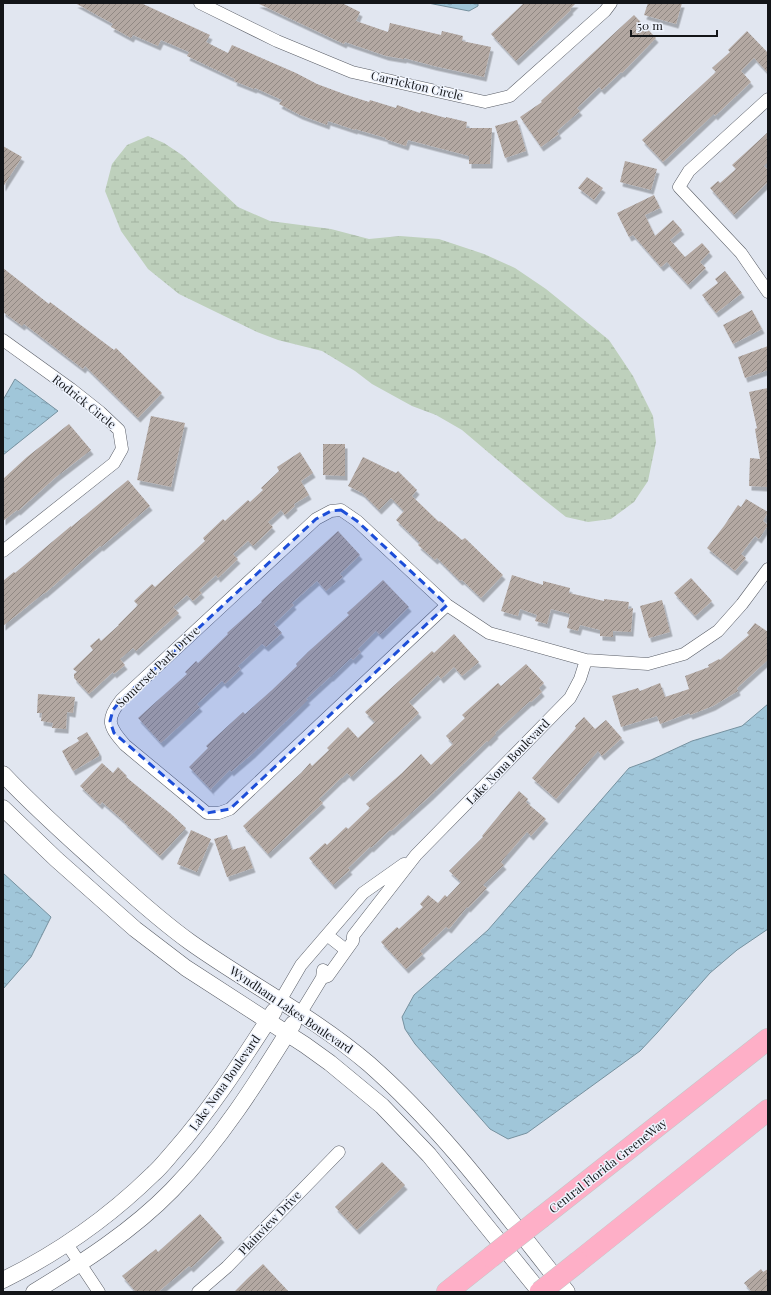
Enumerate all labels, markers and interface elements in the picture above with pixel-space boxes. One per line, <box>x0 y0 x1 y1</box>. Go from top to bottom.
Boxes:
scale bar <box>631 12 717 38</box>
text: 50 m <box>637 17 663 33</box>
street label: Carrickton Circle <box>370 67 465 103</box>
street label: Rodrick Circle <box>49 371 120 432</box>
street label: Somerset Park Drive <box>112 622 203 710</box>
street label: Lake Nona Boulevard <box>462 715 552 808</box>
street label: Wyndham Lakes Boulevard <box>226 961 356 1056</box>
street label: Lake Nona Boulevard <box>185 1031 263 1133</box>
street label: Central Florida GreeneWay <box>545 1114 670 1216</box>
street label: Plainview Drive <box>234 1187 304 1258</box>

